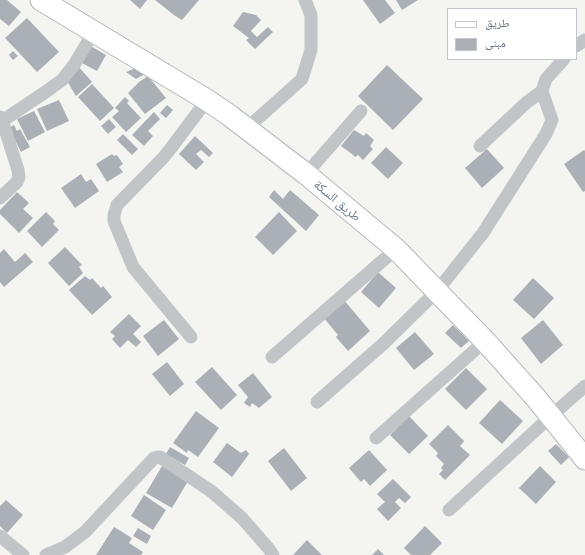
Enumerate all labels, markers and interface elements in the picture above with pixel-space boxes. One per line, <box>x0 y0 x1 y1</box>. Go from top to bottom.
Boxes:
legend <box>447 8 577 60</box>
text: طريق <box>485 15 510 30</box>
text: مبنى <box>485 35 506 50</box>
street label: طريق السكة <box>310 177 364 225</box>

